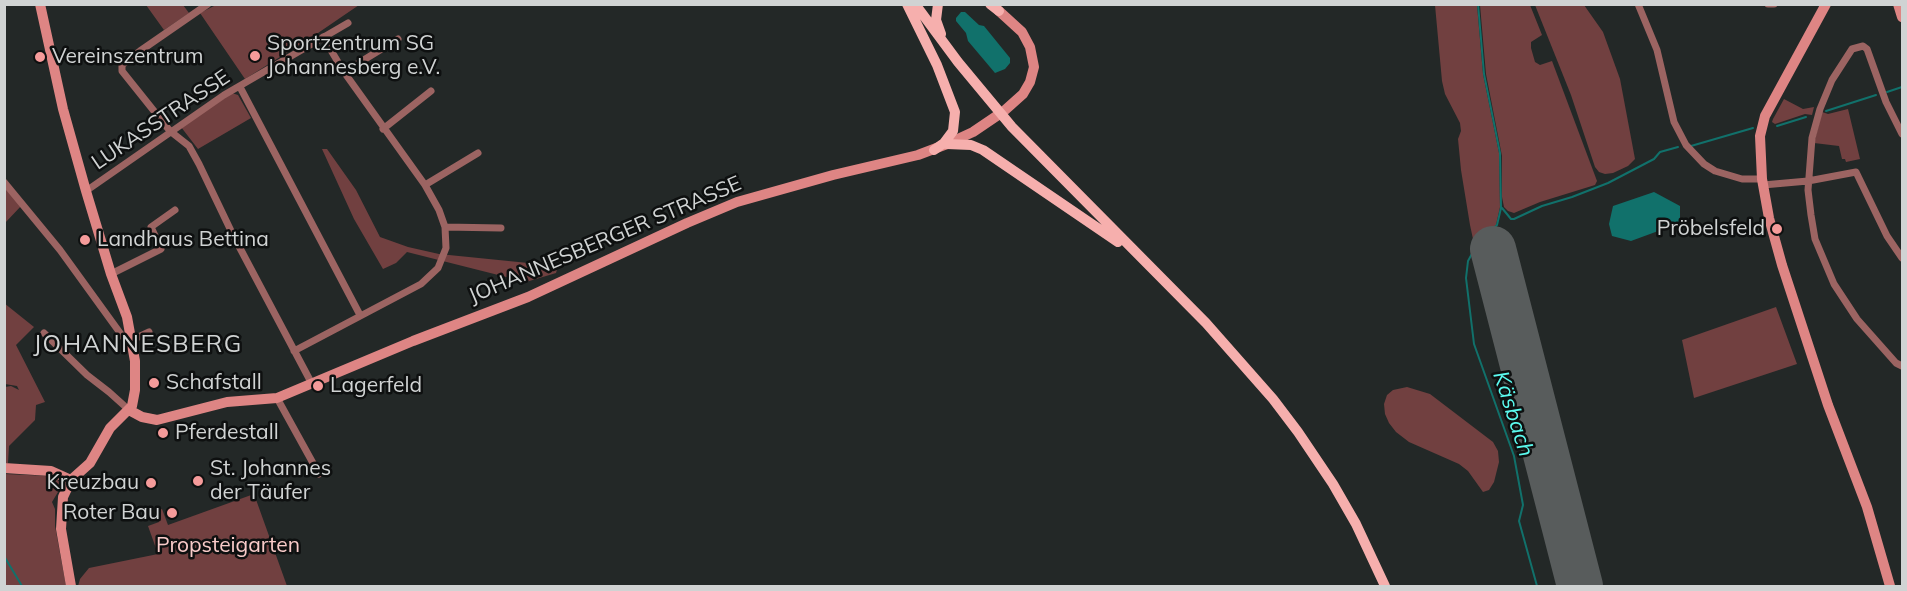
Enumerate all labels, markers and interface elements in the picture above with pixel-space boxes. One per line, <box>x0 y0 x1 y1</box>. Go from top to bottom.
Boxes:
place label: Sportzentrum SG Johannesberg e.V. <box>267 31 440 81</box>
place label: Vereinszentrum <box>52 44 203 70</box>
marker: Sportzentrum SG Johannesberg e.V. <box>248 49 262 63</box>
marker: Vereinszentrum <box>33 50 47 64</box>
street label: LUKASSTRASSE <box>87 65 235 175</box>
street label: JOHANNESBERGER STRASSE <box>465 171 745 309</box>
place label: Pröbelsfeld <box>1657 216 1765 242</box>
marker: Pröbelsfeld <box>1770 222 1784 236</box>
place label: Landhaus Bettina <box>97 227 269 253</box>
marker: Landhaus Bettina <box>78 233 92 247</box>
district label: JOHANNESBERG <box>33 331 243 359</box>
water label: Käsbach <box>1487 368 1539 460</box>
place label: Schafstall <box>166 370 262 396</box>
place label: Lagerfeld <box>330 373 422 399</box>
marker: Schafstall <box>147 376 161 390</box>
marker: Lagerfeld <box>311 379 325 393</box>
place label: Pferdestall <box>175 420 279 446</box>
marker: Pferdestall <box>156 426 170 440</box>
place label: St. Johannes der Täufer <box>210 456 331 506</box>
place label: Kreuzbau <box>46 470 139 496</box>
marker: St. Johannes der Täufer <box>191 474 205 488</box>
marker: Kreuzbau <box>144 476 158 490</box>
place label: Roter Bau <box>63 500 160 526</box>
marker: Roter Bau <box>165 506 179 520</box>
park label: Propsteigarten <box>156 533 300 559</box>

